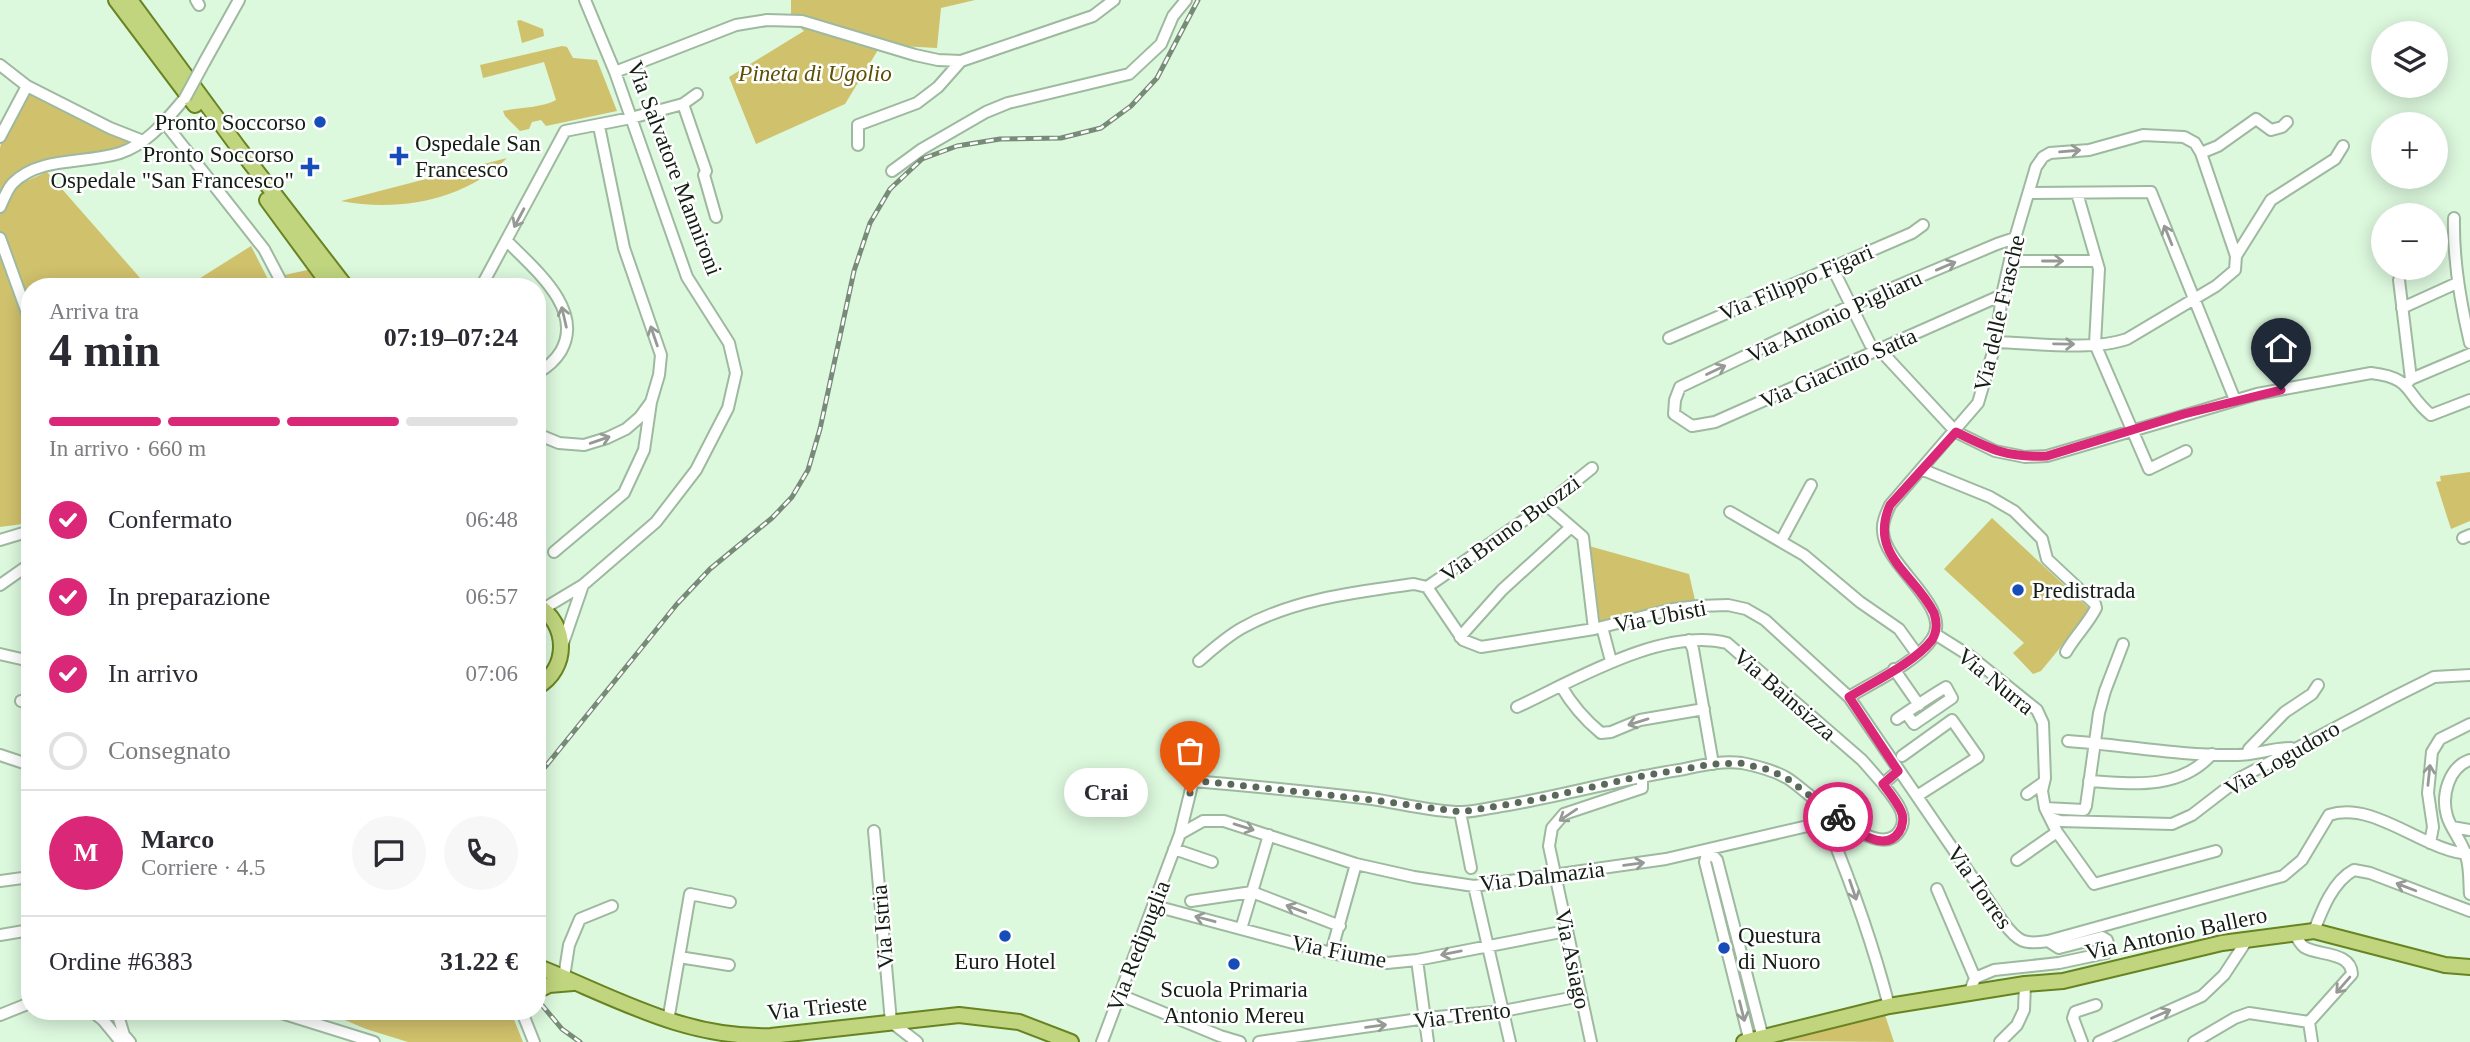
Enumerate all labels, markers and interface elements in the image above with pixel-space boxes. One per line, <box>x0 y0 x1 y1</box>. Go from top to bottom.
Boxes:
map controls <box>2371 21 2448 280</box>
button: layers <box>2371 21 2448 98</box>
street label: Via Salvatore Mannironi <box>622 58 727 279</box>
park label: Pineta di Ugolio <box>737 61 892 86</box>
place label: Pronto Soccorso <box>155 110 306 135</box>
button: + <box>2371 112 2448 189</box>
marker: Pronto Soccorso <box>312 114 328 130</box>
place label: Ospedale San Francesco <box>415 131 541 182</box>
place label: Pronto Soccorso Ospedale "San Francesco" <box>50 142 294 193</box>
one-way arrow <box>2059 144 2081 157</box>
marker: Ospedale San Francesco <box>389 146 409 166</box>
marker: Pronto Soccorso Ospedale "San Francesco" <box>300 157 320 177</box>
button: − <box>2371 203 2448 280</box>
one-way arrow <box>512 207 525 228</box>
one-way arrow <box>2161 224 2174 246</box>
street label: Via delle Frasche <box>1969 233 2030 394</box>
street label: Via Filippo Figari <box>1715 239 1877 326</box>
one-way arrow <box>2041 254 2064 268</box>
one-way arrow <box>1934 258 1956 271</box>
street label: Via Antonio Pigliaru <box>1743 265 1926 368</box>
text: Arriva tra <box>49 299 139 324</box>
one-way arrow <box>557 306 570 329</box>
pin <box>2251 318 2311 390</box>
text: 07:19–07:24 <box>384 323 518 352</box>
street label: Via Giacinto Satta <box>1756 323 1920 414</box>
text: 4 min <box>49 325 160 376</box>
one-way arrow <box>647 326 659 348</box>
icon: home <box>2262 329 2300 367</box>
one-way arrow <box>2052 337 2075 350</box>
one-way arrow <box>1705 363 1726 376</box>
one-way arrow <box>588 432 610 445</box>
text: In arrivo · 660 m <box>49 436 206 461</box>
street label: Via Bruno Buozzi <box>1436 470 1585 587</box>
icon: check <box>49 501 87 539</box>
text: Confermato <box>108 505 232 534</box>
text: 06:48 <box>466 507 518 532</box>
icon: check <box>49 578 87 616</box>
place label: Predistrada <box>2032 578 2135 603</box>
text: In preparazione <box>108 582 270 611</box>
marker: Predistrada <box>2010 582 2026 598</box>
text: 06:57 <box>466 584 518 609</box>
street label: Via Ubisti <box>1612 595 1709 638</box>
street label: Via Bainsizza <box>1729 643 1841 745</box>
street label: Via Nurra <box>1952 643 2039 720</box>
icon: check <box>49 655 87 693</box>
text: In arrivo <box>108 659 198 688</box>
text: 07:06 <box>466 661 518 686</box>
street label: Via Logudoro <box>2220 716 2344 801</box>
one-way arrow <box>1627 717 1649 730</box>
pin <box>1160 721 1220 793</box>
icon: bag <box>1171 732 1209 770</box>
text: Consegnato <box>108 736 231 765</box>
one-way arrow <box>2423 765 2436 787</box>
callout: Crai <box>1064 768 1148 818</box>
text: Crai <box>1084 780 1128 805</box>
courier <box>1803 782 1873 852</box>
icon: bike <box>1819 798 1857 836</box>
one-way arrow <box>1559 807 1578 822</box>
button: chat <box>352 816 426 890</box>
button: phone <box>444 816 518 890</box>
one-way arrow <box>1233 822 1255 835</box>
text: Marco <box>141 825 214 854</box>
text: M <box>74 838 98 867</box>
street label: Via Torres <box>1942 841 2017 934</box>
text: Corriere · 4.5 <box>141 855 266 880</box>
street label: Via Dalmazia <box>1478 856 1606 897</box>
one-way arrow <box>1622 857 1645 870</box>
street label: Via Redipuglia <box>1102 877 1175 1015</box>
one-way arrow <box>1848 879 1860 901</box>
one-way arrow <box>2396 879 2418 892</box>
street label: Via Istria <box>866 884 899 970</box>
one-way arrow <box>1285 901 1307 914</box>
street label: Via Antonio Ballero <box>2083 902 2269 965</box>
street label: Via Asiago <box>1550 907 1595 1011</box>
one-way arrow <box>1194 912 1216 925</box>
place label: Questura di Nuoro <box>1738 923 1821 974</box>
marker: Euro Hotel <box>997 928 1013 944</box>
street label: Via Fiume <box>1289 930 1389 973</box>
marker: Questura di Nuoro <box>1716 940 1732 956</box>
text: Ordine #6383 <box>49 947 193 976</box>
text: 31.22 € <box>440 947 518 976</box>
one-way arrow <box>1440 947 1463 961</box>
place label: Euro Hotel <box>954 949 1056 974</box>
marker: Scuola Primaria Antonio Mereu <box>1226 956 1242 972</box>
one-way arrow <box>2335 976 2351 994</box>
place label: Scuola Primaria Antonio Mereu <box>1160 977 1308 1028</box>
street label: Via Trieste <box>766 990 868 1025</box>
street label: Via Trento <box>1412 997 1512 1034</box>
one-way arrow <box>1736 999 1749 1022</box>
one-way arrow <box>2150 1006 2172 1019</box>
one-way arrow <box>1364 1019 1386 1032</box>

